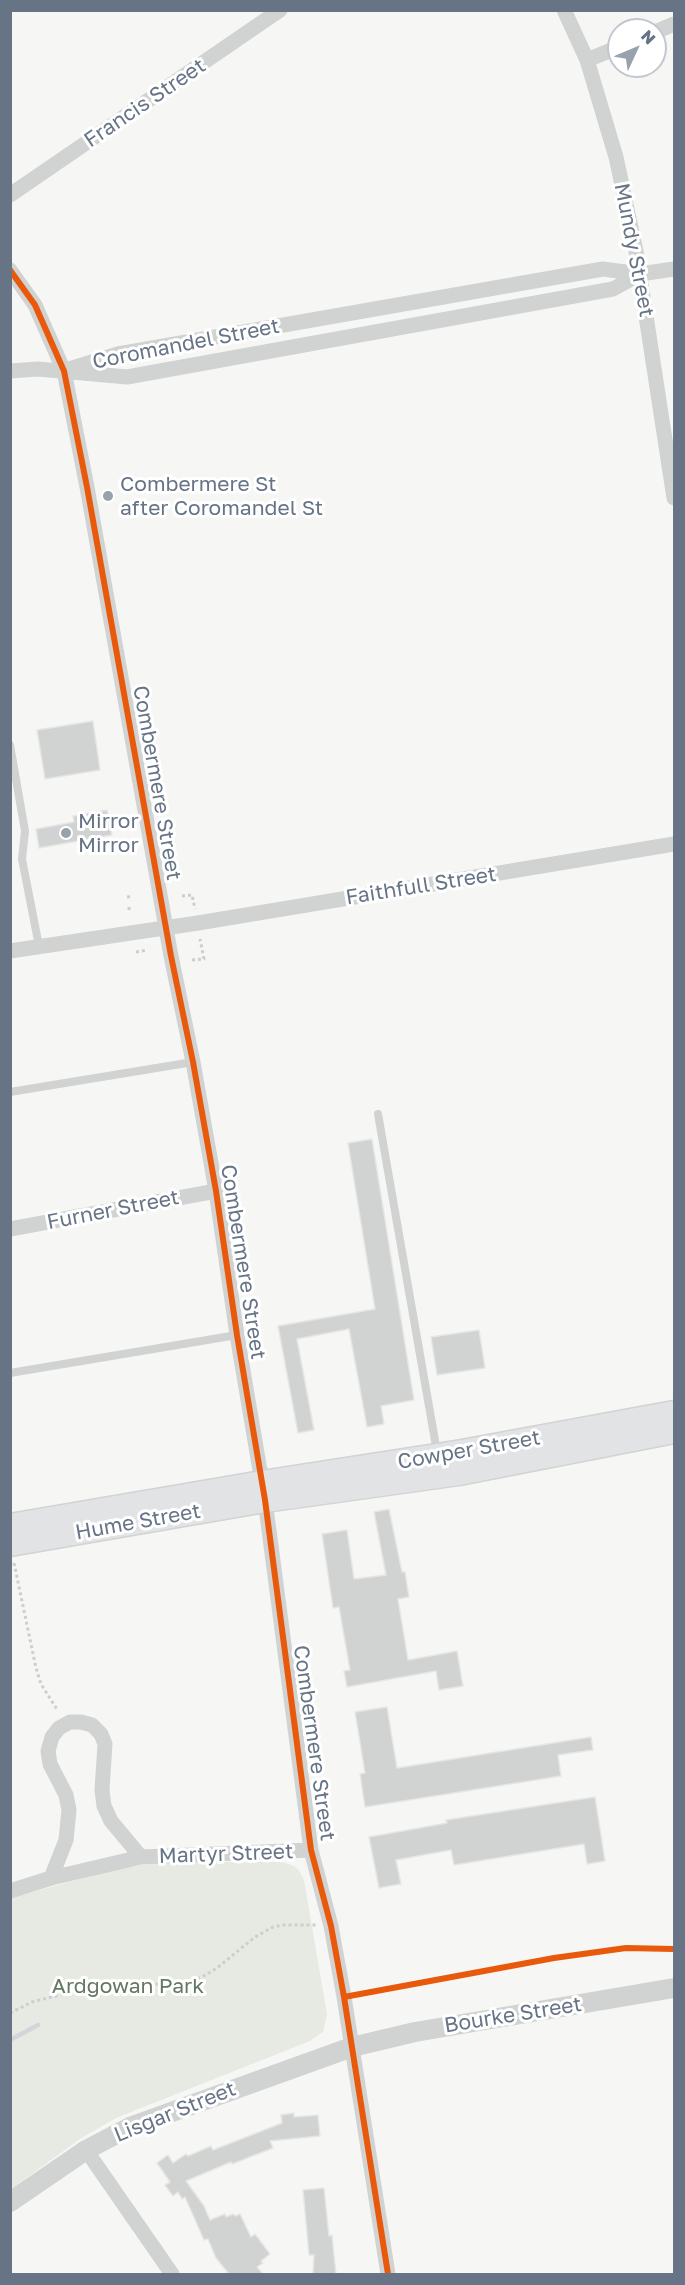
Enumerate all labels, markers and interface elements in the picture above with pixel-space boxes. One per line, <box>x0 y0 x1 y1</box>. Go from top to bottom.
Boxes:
north arrow <box>607 18 667 78</box>
text: N <box>637 26 660 48</box>
street label: Francis Street <box>80 53 210 153</box>
street label: Mundy Street <box>609 181 659 319</box>
street label: Coromandel Street <box>90 313 282 375</box>
place label: Combermere St after Coromandel St <box>120 471 323 521</box>
marker: Combermere St after Coromandel St <box>101 489 115 503</box>
street label: Combermere Street <box>127 684 187 882</box>
place label: Mirror Mirror <box>78 808 139 858</box>
marker: Mirror Mirror <box>59 826 73 840</box>
street label: Faithfull Street <box>344 862 498 910</box>
street label: Combermere Street <box>215 1163 271 1361</box>
street label: Furner Street <box>45 1185 181 1235</box>
street label: Cowper Street <box>396 1425 542 1475</box>
street label: Hume Street <box>73 1499 203 1545</box>
street label: Combermere Street <box>288 1644 340 1842</box>
street label: Martyr Street <box>158 1839 294 1869</box>
park label: Ardgowan Park <box>52 1973 204 1999</box>
street label: Bourke Street <box>443 1992 583 2038</box>
street label: Lisgar Street <box>110 2076 240 2148</box>

